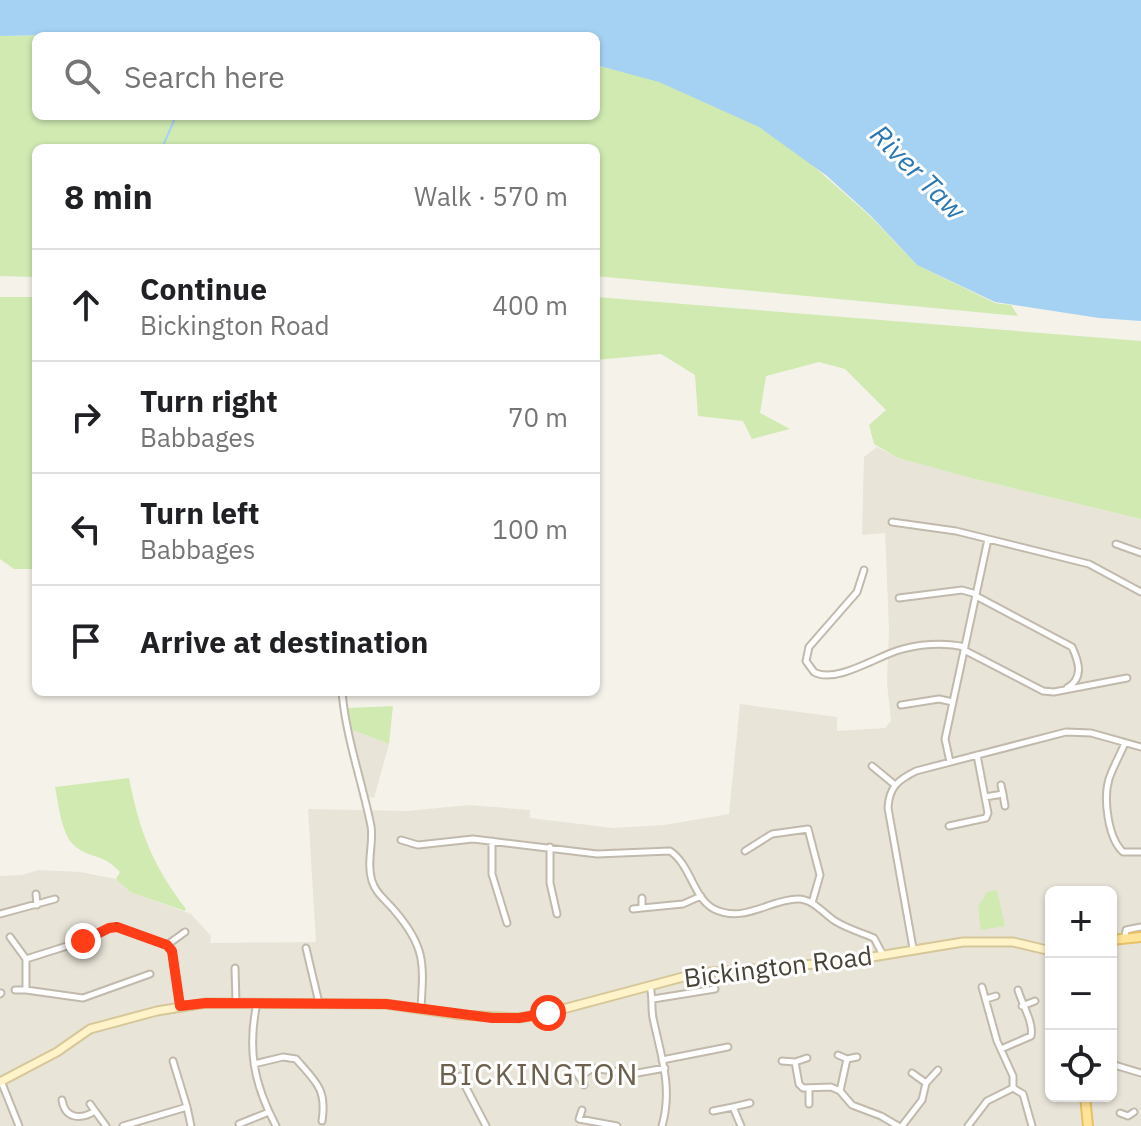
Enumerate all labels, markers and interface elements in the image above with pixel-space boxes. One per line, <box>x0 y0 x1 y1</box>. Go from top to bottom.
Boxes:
search box <box>32 32 600 120</box>
icon: search <box>60 54 104 98</box>
text: Search here <box>124 57 285 96</box>
water label: River Taw <box>863 116 975 228</box>
text: 8 min <box>64 174 153 218</box>
text: Walk · 570 m <box>414 179 568 213</box>
text: Continue <box>140 269 267 308</box>
icon: ahead <box>64 283 108 327</box>
text: 400 m <box>492 288 568 322</box>
text: Bickington Road <box>140 308 330 342</box>
text: Turn right <box>140 381 278 420</box>
icon: right <box>64 395 108 439</box>
text: 70 m <box>508 400 568 434</box>
text: Babbages <box>140 420 255 454</box>
text: Turn left <box>140 493 259 532</box>
icon: left <box>64 507 108 551</box>
text: 100 m <box>492 512 568 546</box>
text: Babbages <box>140 532 255 566</box>
icon: arrive <box>64 619 108 663</box>
text: Arrive at destination <box>140 622 428 661</box>
map controls <box>1045 886 1117 1102</box>
button: + <box>1045 886 1117 958</box>
route end <box>65 923 101 959</box>
street label: Bickington Road <box>682 938 874 994</box>
button: − <box>1045 958 1117 1030</box>
route start <box>530 995 566 1031</box>
button: locate <box>1045 1030 1117 1102</box>
district label: BICKINGTON <box>438 1054 640 1093</box>

